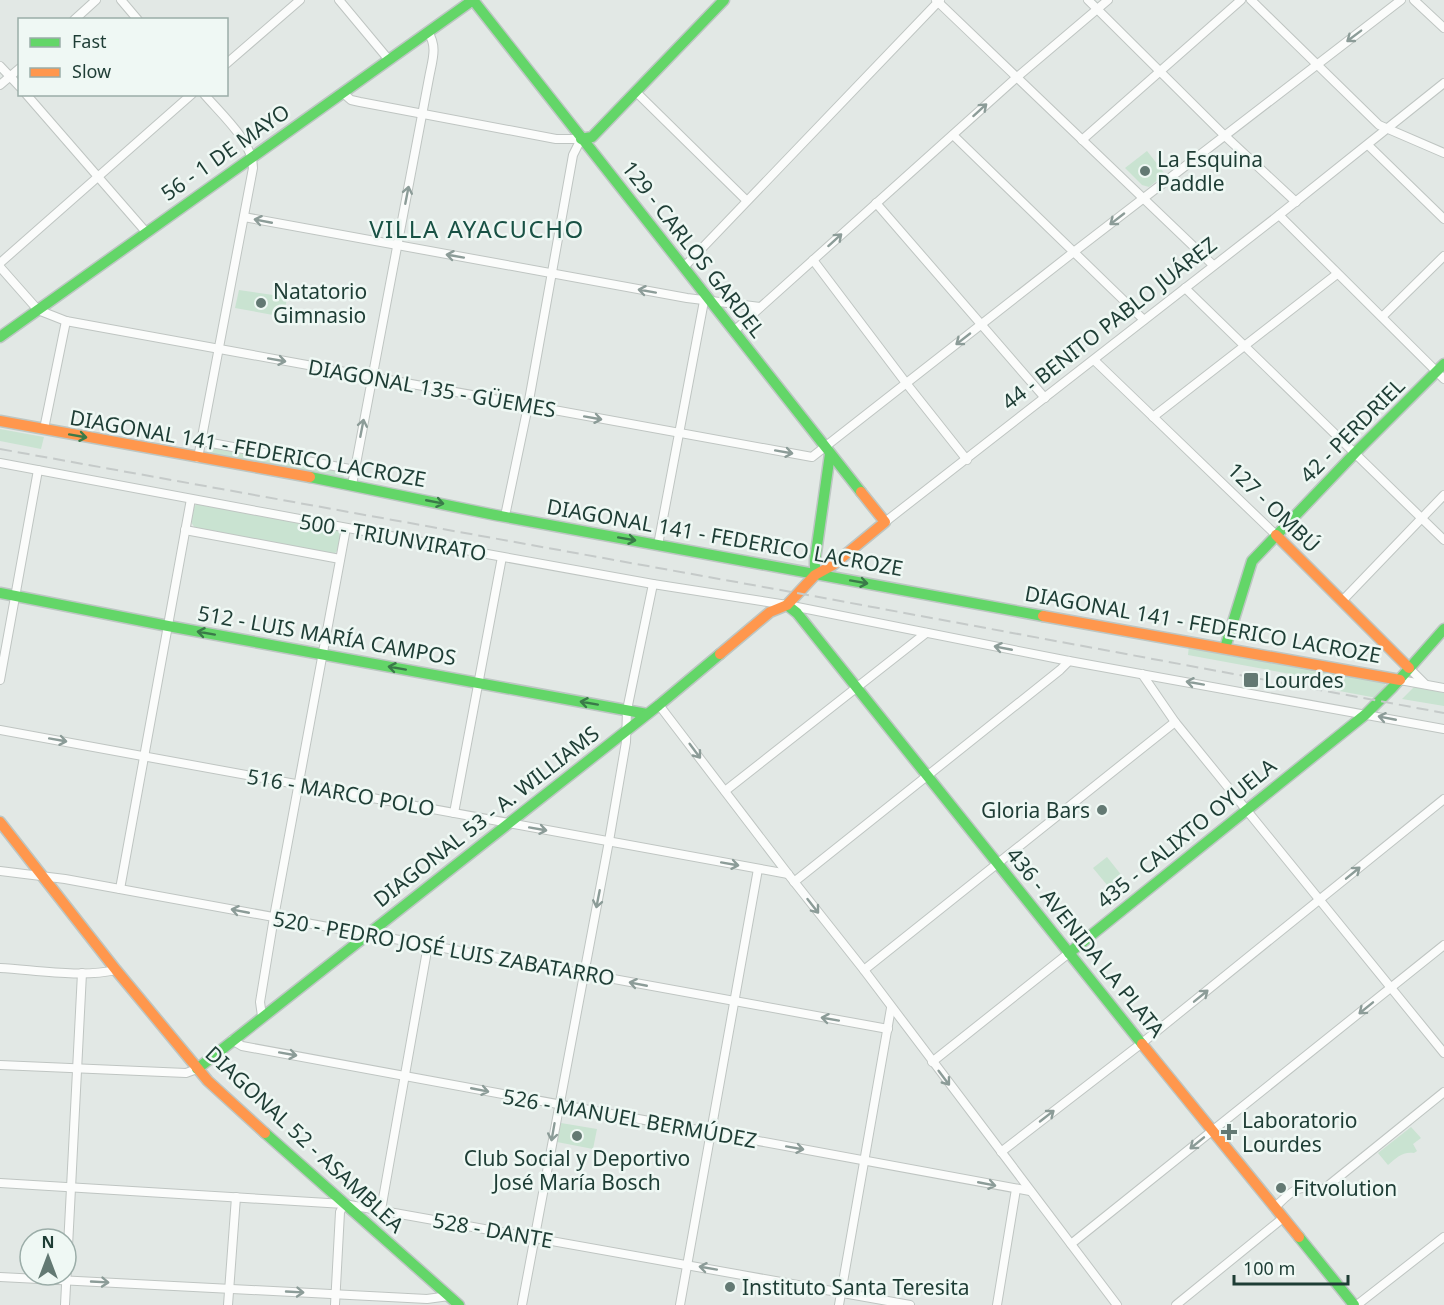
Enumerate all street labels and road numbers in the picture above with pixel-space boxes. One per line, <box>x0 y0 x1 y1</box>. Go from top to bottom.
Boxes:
street label: 56 - 1 DE MAYO <box>155 97 295 207</box>
street label: 129 - CARLOS GARDEL <box>616 155 772 343</box>
street label: 44 - BENITO PABLO JUÁREZ <box>996 230 1222 416</box>
street label: DIAGONAL 135 - GÜEMES <box>306 352 558 424</box>
street label: 42 - PERDRIEL <box>1294 372 1410 488</box>
street label: DIAGONAL 141 - FEDERICO LACROZE <box>68 403 428 493</box>
street label: 127 - OMBÚ <box>1222 456 1326 558</box>
street label: DIAGONAL 141 - FEDERICO LACROZE <box>545 492 905 582</box>
street label: 500 - TRIUNVIRATO <box>297 507 489 567</box>
street label: DIAGONAL 141 - FEDERICO LACROZE <box>1023 579 1383 669</box>
street label: 512 - LUIS MARÍA CAMPOS <box>196 598 458 672</box>
street label: DIAGONAL 53 - A. WILLIAMS <box>367 719 605 913</box>
street label: 435 - CALIXTO OYUELA <box>1090 751 1282 914</box>
street label: 516 - MARCO POLO <box>245 762 437 822</box>
street label: 436 - AVENIDA LA PLATA <box>1001 841 1172 1043</box>
street label: 520 - PEDRO JOSÉ LUIS ZABATARRO <box>271 904 617 992</box>
street label: DIAGONAL 52 - ASAMBLEA <box>200 1039 411 1239</box>
street label: 526 - MANUEL BERMÚDEZ <box>501 1082 759 1154</box>
street label: 528 - DANTE <box>431 1206 555 1254</box>

